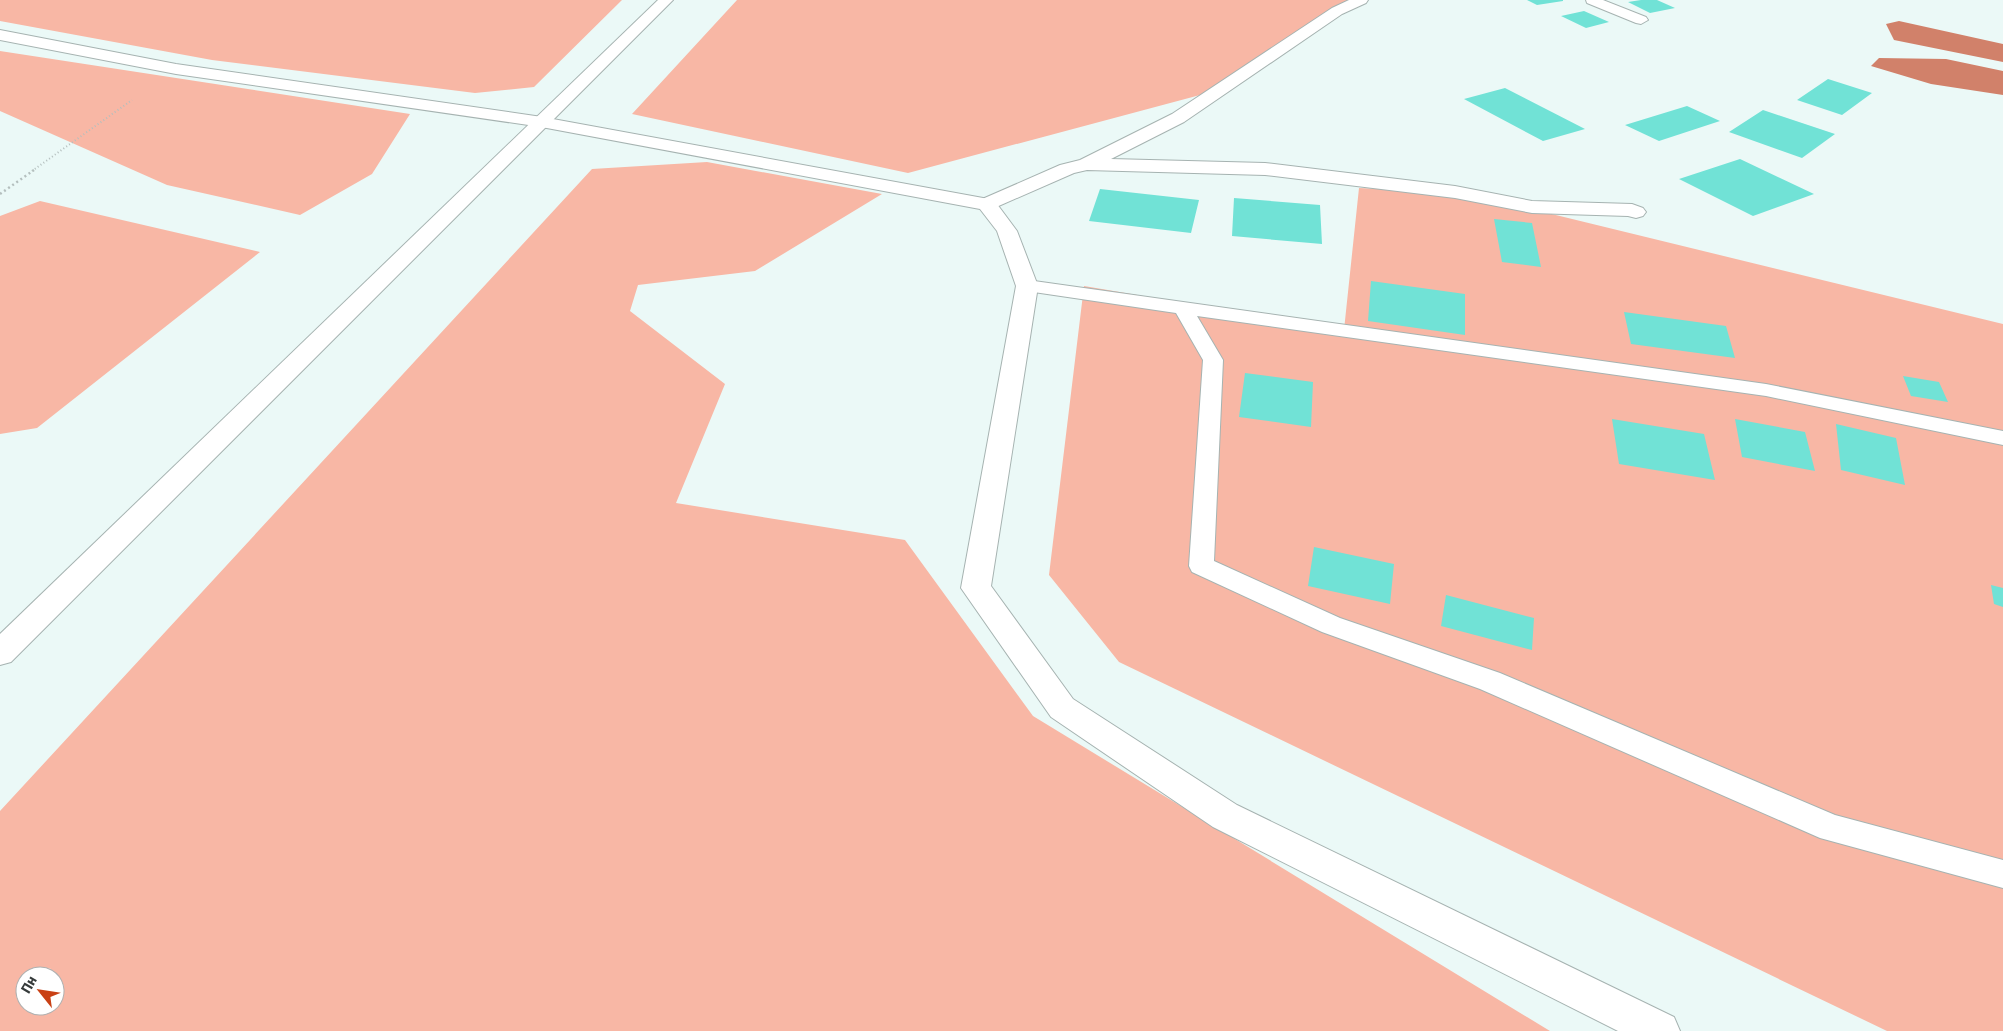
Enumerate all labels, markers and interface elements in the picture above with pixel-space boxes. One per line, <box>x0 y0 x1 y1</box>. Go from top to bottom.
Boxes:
north arrow <box>15 966 65 1016</box>
text: Пн <box>17 973 41 997</box>

